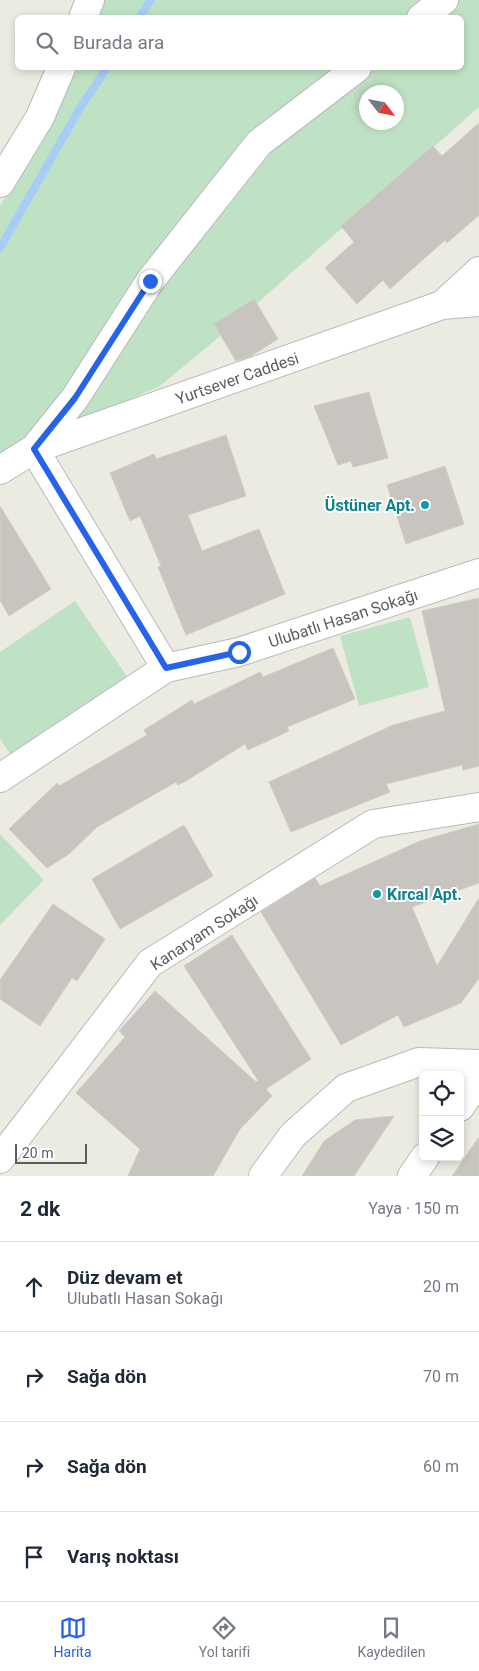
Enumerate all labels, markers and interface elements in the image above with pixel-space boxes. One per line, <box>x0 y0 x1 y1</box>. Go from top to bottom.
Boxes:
search box <box>15 15 464 70</box>
icon: search <box>33 29 61 57</box>
text: Burada ara <box>73 31 164 54</box>
north arrow <box>359 85 404 130</box>
route end <box>139 270 162 293</box>
street label: Yurtsever Caddesi <box>173 348 301 408</box>
place label: Üstüner Apt. <box>325 496 415 515</box>
marker: Üstüner Apt. <box>419 499 431 511</box>
street label: Ulubatlı Hasan Sokağı <box>266 585 420 652</box>
route start <box>228 641 251 664</box>
place label: Kırcal Apt. <box>387 885 462 904</box>
marker: Kırcal Apt. <box>371 888 383 900</box>
street label: Kanaryam Sokağı <box>147 891 262 974</box>
map controls <box>419 1071 464 1161</box>
button: locate <box>419 1071 464 1116</box>
button: layers <box>419 1116 464 1161</box>
scale bar <box>15 1141 88 1164</box>
text: 20 m <box>22 1145 54 1161</box>
text: 2 dk <box>20 1197 60 1221</box>
text: Yaya · 150 m <box>368 1199 459 1218</box>
text: Düz devam et <box>67 1266 183 1289</box>
icon: ahead <box>20 1273 48 1301</box>
text: 20 m <box>423 1277 459 1296</box>
text: Ulubatlı Hasan Sokağı <box>67 1289 223 1308</box>
icon: right <box>20 1363 48 1391</box>
text: Sağa dön <box>67 1365 147 1388</box>
text: 70 m <box>423 1367 459 1386</box>
icon: right <box>20 1453 48 1481</box>
text: Sağa dön <box>67 1455 147 1478</box>
text: 60 m <box>423 1457 459 1476</box>
icon: arrive <box>20 1543 48 1571</box>
text: Varış noktası <box>67 1545 179 1568</box>
tab: Harita <box>54 1614 92 1660</box>
tab: Yol tarifi <box>199 1614 250 1660</box>
tab: Kaydedilen <box>357 1614 425 1660</box>

